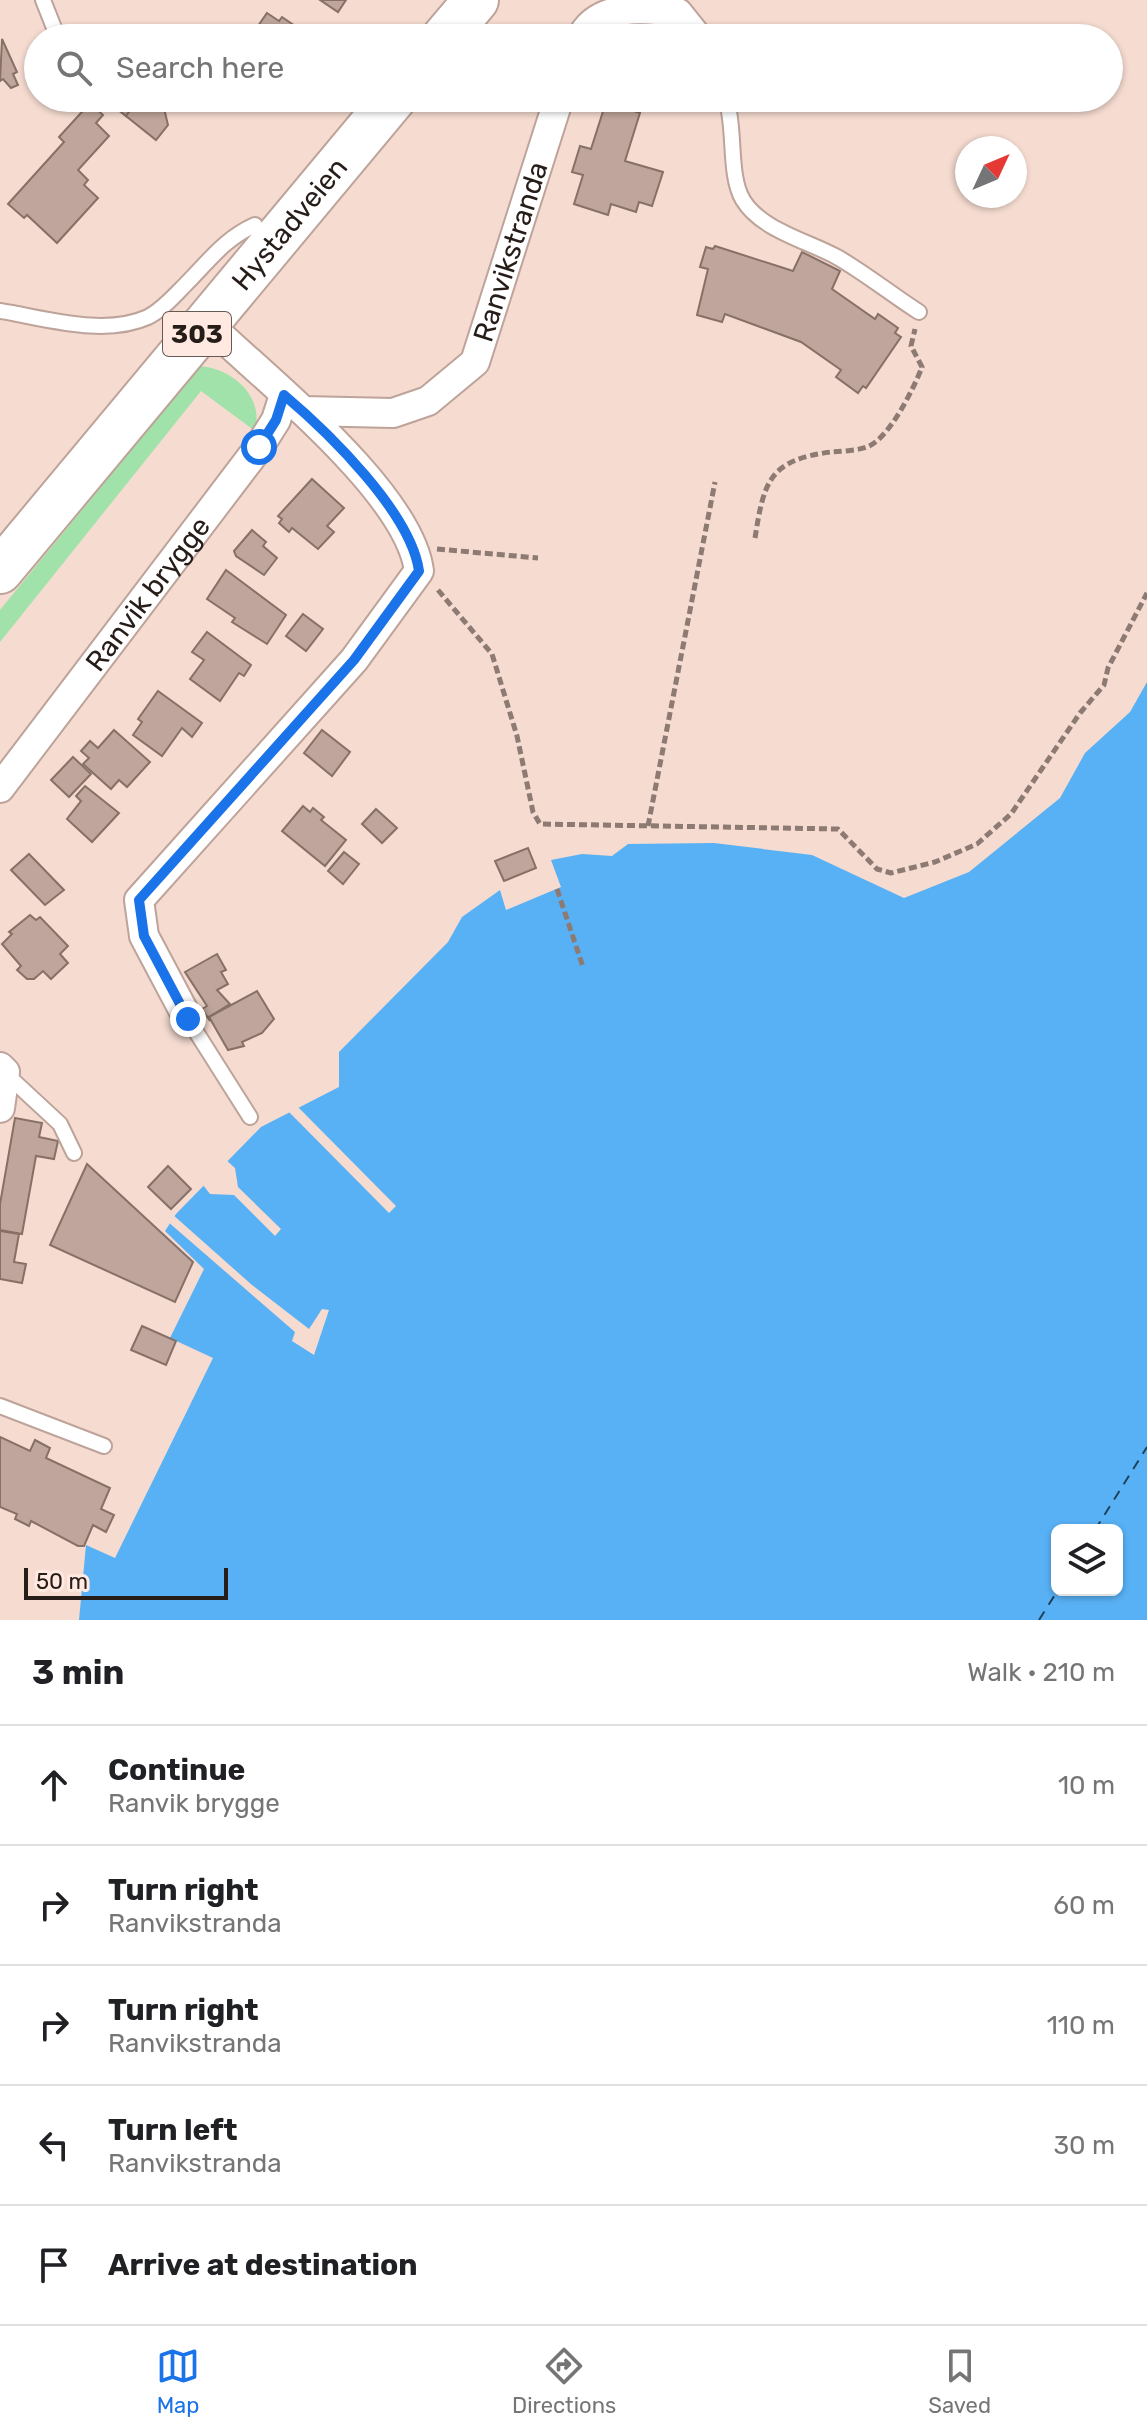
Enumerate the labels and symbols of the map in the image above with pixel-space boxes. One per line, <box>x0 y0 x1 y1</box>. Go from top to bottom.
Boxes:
north arrow <box>955 136 1027 208</box>
street label: Hystadveien <box>225 151 354 297</box>
street label: Ranvikstranda <box>467 158 555 346</box>
road number: 303 <box>163 312 231 356</box>
route start <box>241 429 277 465</box>
street label: Ranvik brygge <box>79 510 217 678</box>
route end <box>170 1001 206 1037</box>
scale bar <box>24 1564 228 1600</box>

